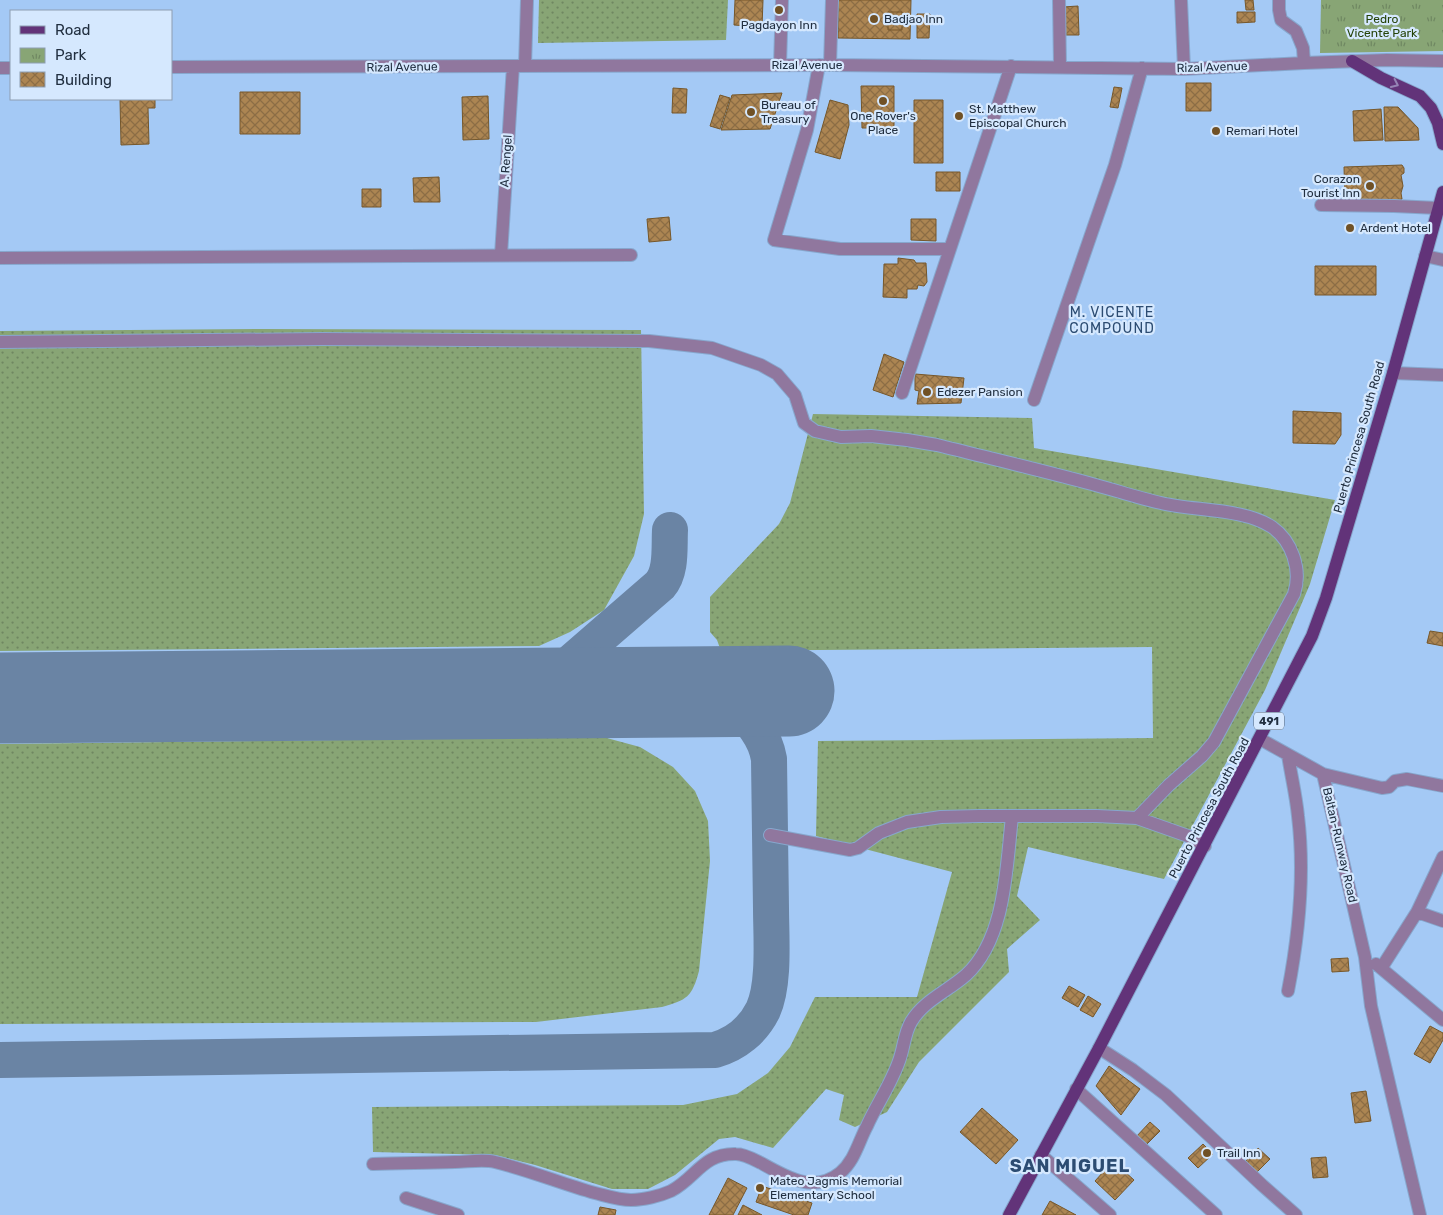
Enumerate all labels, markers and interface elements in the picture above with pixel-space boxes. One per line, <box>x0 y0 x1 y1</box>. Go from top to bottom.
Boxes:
marker: Pagdayon Inn <box>773 4 785 16</box>
legend <box>10 10 172 100</box>
place label: Badjao Inn <box>884 12 943 26</box>
park label: Pedro Vicente Park <box>1347 12 1418 40</box>
marker: Badjao Inn <box>868 13 880 25</box>
place label: Pagdayon Inn <box>741 18 817 32</box>
text: Road <box>55 21 91 39</box>
text: Park <box>55 46 86 64</box>
street label: Rizal Avenue <box>771 58 843 72</box>
street label: Rizal Avenue <box>366 59 438 75</box>
street label: Rizal Avenue <box>1176 59 1248 75</box>
text: Building <box>55 71 112 89</box>
one-way arrow <box>1389 78 1398 88</box>
marker: One Rover's Place <box>877 95 889 107</box>
place label: Bureau of Treasury <box>761 98 816 126</box>
place label: St. Matthew Episcopal Church <box>969 102 1067 130</box>
marker: Bureau of Treasury <box>745 106 757 118</box>
place label: One Rover's Place <box>850 109 916 137</box>
marker: St. Matthew Episcopal Church <box>953 110 965 122</box>
place label: Remari Hotel <box>1226 124 1298 138</box>
marker: Remari Hotel <box>1210 125 1222 137</box>
street label: A. Rengel <box>497 134 515 188</box>
place label: Corazon Tourist Inn <box>1301 172 1360 200</box>
marker: Corazon Tourist Inn <box>1364 180 1376 192</box>
place label: Ardent Hotel <box>1360 221 1431 235</box>
marker: Ardent Hotel <box>1344 222 1356 234</box>
district label: M. VICENTE COMPOUND <box>1069 304 1155 337</box>
street label: Puerto Princesa South Road <box>1331 360 1387 514</box>
place label: Edezer Pansion <box>937 385 1023 399</box>
marker: Edezer Pansion <box>921 386 933 398</box>
road number: 491 <box>1254 712 1284 729</box>
street label: Puerto Princesa South Road <box>1166 735 1252 881</box>
street label: Baltan-Runway Road <box>1320 786 1360 904</box>
place label: Trail Inn <box>1217 1146 1261 1160</box>
marker: Trail Inn <box>1201 1147 1213 1159</box>
district label: SAN MIGUEL <box>1010 1155 1130 1177</box>
place label: Mateo Jagmis Memorial Elementary School <box>770 1174 902 1202</box>
marker: Mateo Jagmis Memorial Elementary School <box>754 1182 766 1194</box>

